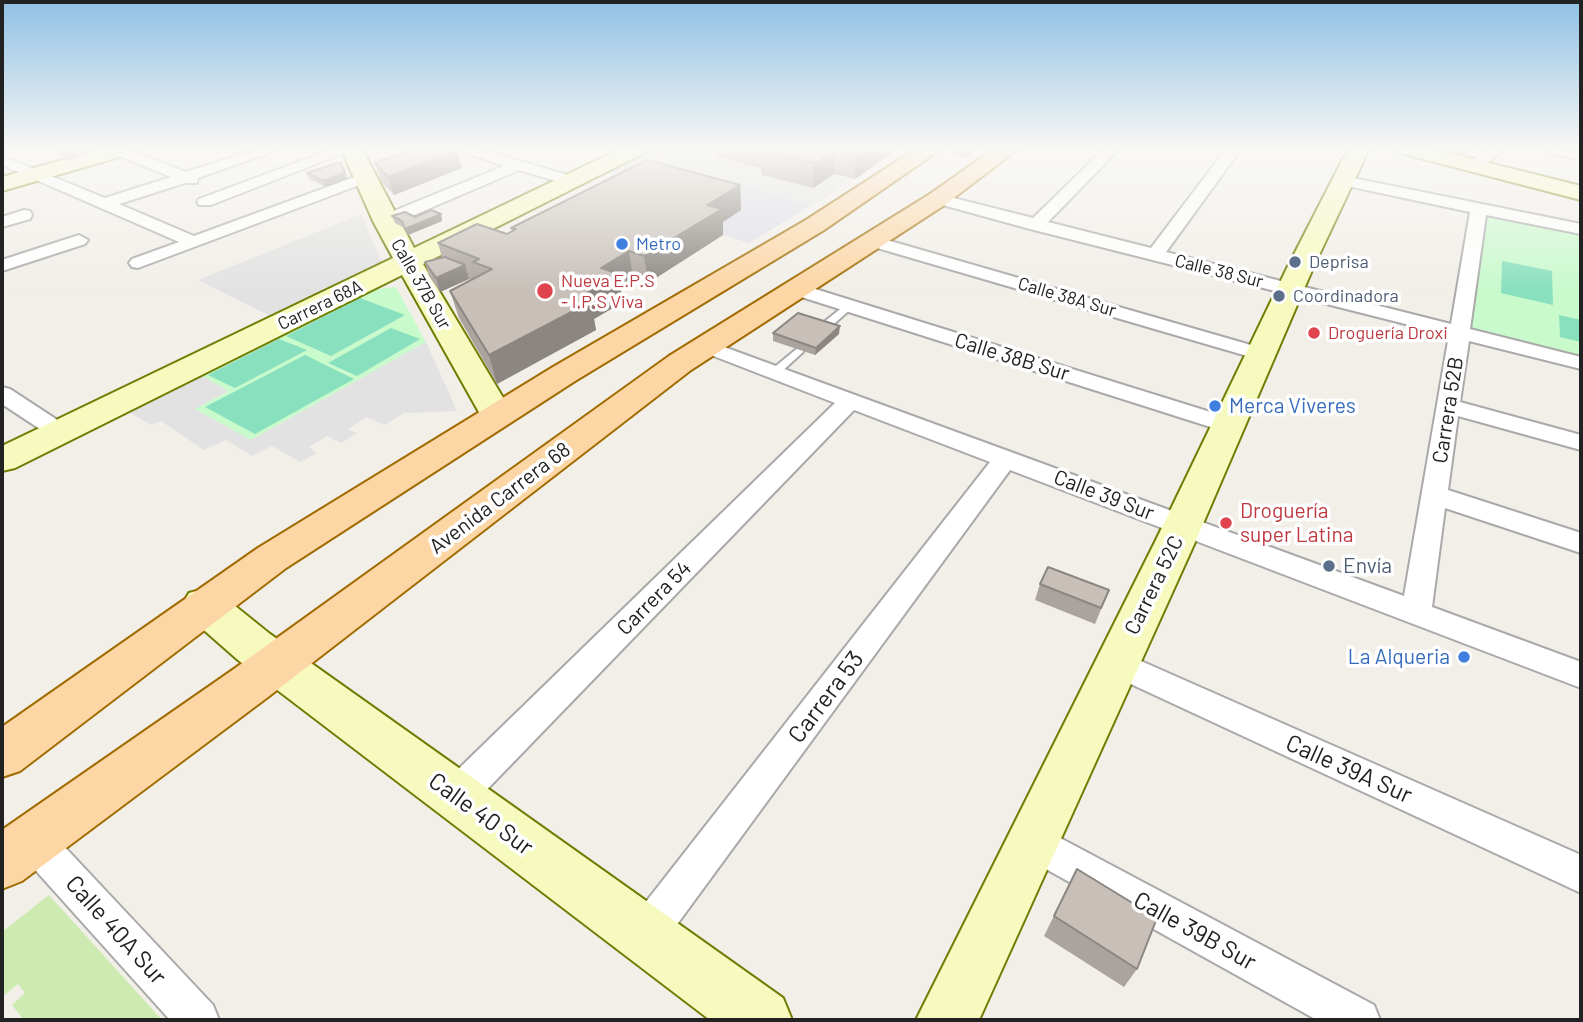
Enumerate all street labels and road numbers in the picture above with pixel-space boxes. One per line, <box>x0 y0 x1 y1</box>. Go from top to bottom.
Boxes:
street label: Calle 37B Sur <box>386 235 456 333</box>
street label: Calle 38 Sur <box>1173 250 1265 292</box>
street label: Calle 38A Sur <box>1015 273 1119 321</box>
street label: Carrera 68A <box>274 275 366 335</box>
street label: Calle 38B Sur <box>952 328 1072 386</box>
street label: Carrera 52B <box>1427 355 1469 465</box>
street label: Avenida Carrera 68 <box>425 437 575 559</box>
street label: Calle 39 Sur <box>1050 464 1158 526</box>
street label: Carrera 52C <box>1119 531 1189 639</box>
street label: Carrera 54 <box>612 556 696 640</box>
street label: Carrera 53 <box>782 646 870 748</box>
street label: Calle 39A Sur <box>1281 728 1417 810</box>
street label: Calle 40 Sur <box>423 766 539 862</box>
street label: Calle 40A Sur <box>59 869 173 991</box>
street label: Calle 39B Sur <box>1129 886 1261 976</box>

